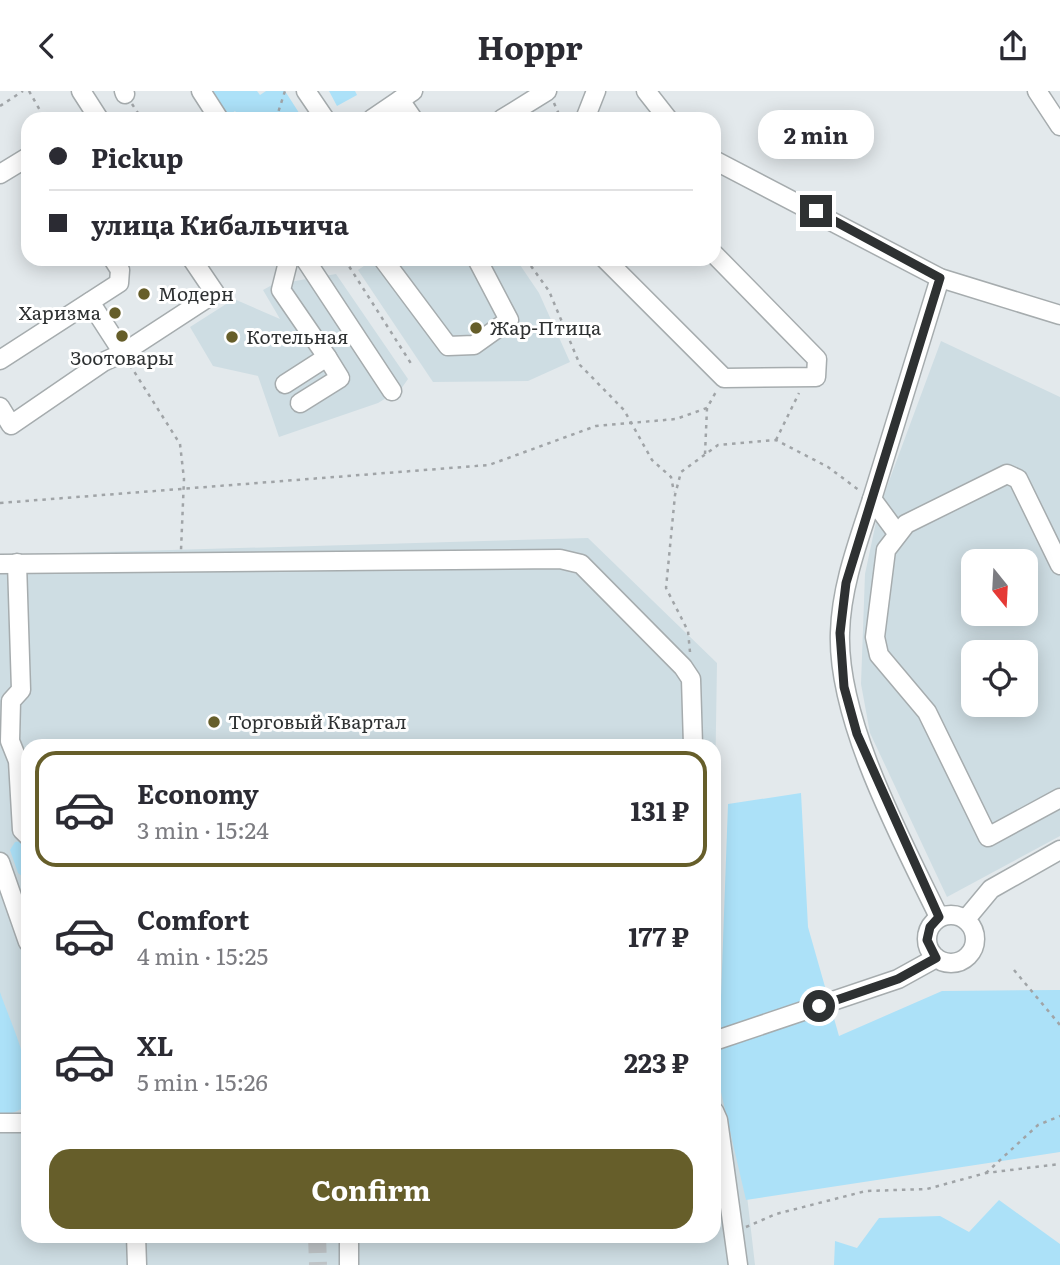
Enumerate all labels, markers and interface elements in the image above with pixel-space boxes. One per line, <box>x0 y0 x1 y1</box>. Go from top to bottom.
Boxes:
text: Hoppr <box>477 22 583 70</box>
icon: back <box>28 27 66 65</box>
icon: share <box>994 27 1032 65</box>
callout: 2 min <box>758 109 874 159</box>
text: 2 min <box>784 117 848 151</box>
text: Pickup <box>91 137 183 176</box>
route end <box>800 195 832 227</box>
text: улица Кибальчича <box>91 204 349 243</box>
place label: Модерн <box>158 279 234 307</box>
marker: Модерн <box>136 286 152 302</box>
place label: Харизма <box>19 298 102 326</box>
marker: Харизма <box>107 305 123 321</box>
place label: Жар-Птица <box>490 313 602 341</box>
marker: Жар-Птица <box>468 320 484 336</box>
place label: Котельная <box>246 322 348 350</box>
marker: Зоотовары <box>114 328 130 344</box>
marker: Котельная <box>224 329 240 345</box>
place label: Зоотовары <box>70 343 174 371</box>
north arrow <box>961 549 1038 627</box>
map controls <box>961 549 1038 717</box>
button: locate <box>961 640 1038 717</box>
place label: Торговый Квартал <box>228 707 407 735</box>
marker: Торговый Квартал <box>206 714 222 730</box>
text: Economy <box>137 773 259 812</box>
icon: car <box>53 778 116 841</box>
text: 131 ₽ <box>630 790 689 829</box>
text: 3 min · 15:24 <box>137 812 269 846</box>
text: Comfort <box>137 899 249 938</box>
icon: car <box>53 904 116 967</box>
text: 177 ₽ <box>628 916 689 955</box>
text: 4 min · 15:25 <box>137 938 268 972</box>
route start <box>803 990 835 1022</box>
text: XL <box>137 1025 174 1064</box>
icon: car <box>53 1030 116 1093</box>
text: 223 ₽ <box>624 1042 689 1081</box>
text: 5 min · 15:26 <box>137 1064 268 1098</box>
button: Confirm <box>49 1149 693 1229</box>

